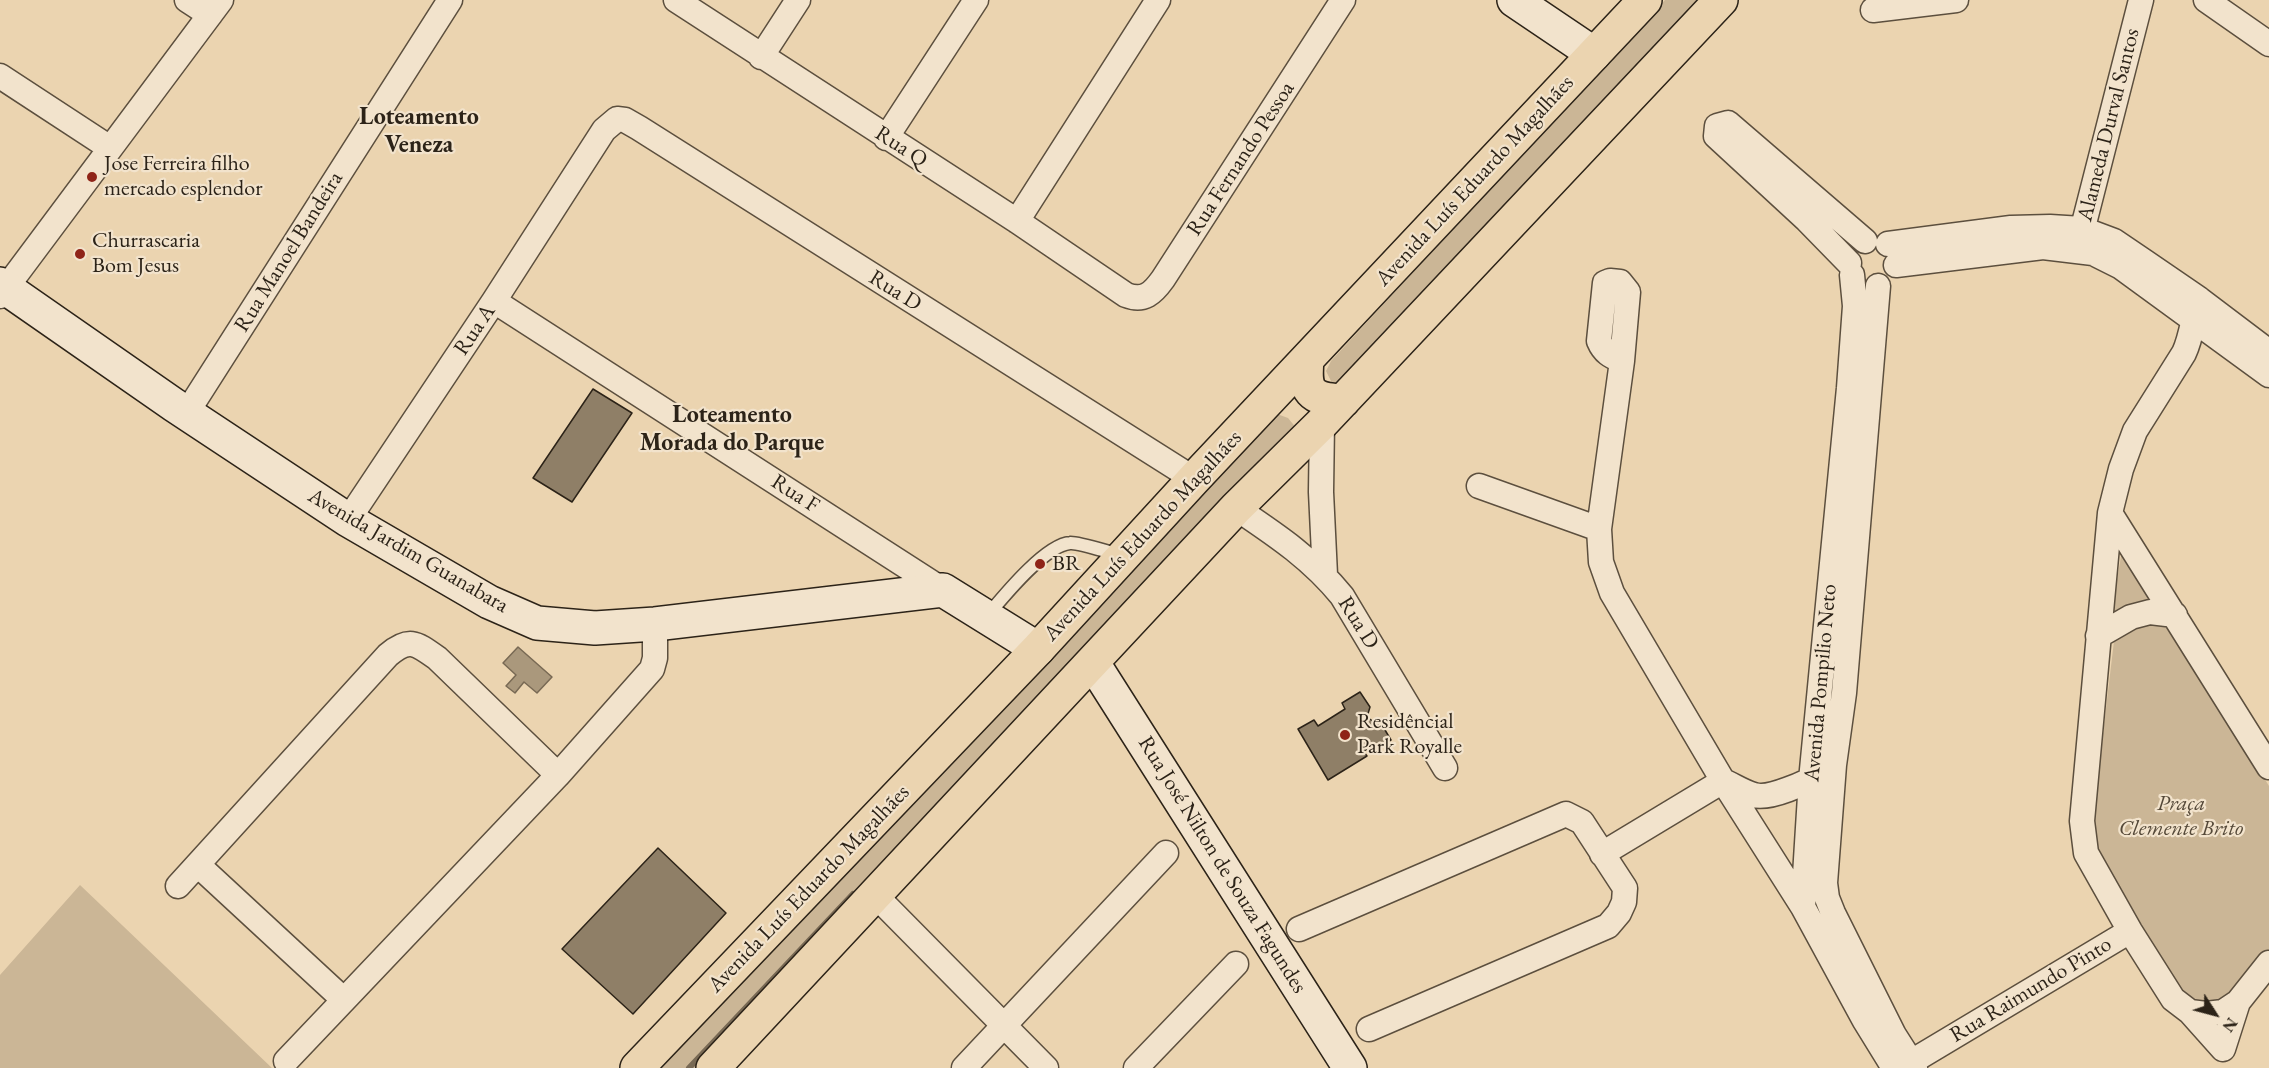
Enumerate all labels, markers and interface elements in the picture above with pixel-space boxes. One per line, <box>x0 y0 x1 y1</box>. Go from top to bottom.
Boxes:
street label: Alameda Durval Santos <box>2072 26 2146 224</box>
street label: Avenida Luís Eduardo Magalhães <box>1370 70 1580 292</box>
street label: Rua Fernando Pessoa <box>1181 77 1301 241</box>
district label: Loteamento Veneza <box>359 103 479 159</box>
street label: Rua Q <box>870 120 932 174</box>
place label: Jose Ferreira filho mercado esplendor <box>104 151 262 202</box>
street label: Rua Manoel Bandeira <box>229 167 349 337</box>
marker: Jose Ferreira filho mercado esplendor <box>85 170 99 184</box>
place label: Churrascaria Bom Jesus <box>92 228 200 280</box>
marker: Churrascaria Bom Jesus <box>73 247 87 261</box>
street label: Rua D <box>864 265 926 317</box>
street label: Rua A <box>448 300 502 360</box>
district label: Loteamento Morada do Parque <box>640 401 824 457</box>
street label: Avenida Luís Eduardo Magalhães <box>1038 425 1248 647</box>
street label: Rua F <box>766 469 824 519</box>
street label: Avenida Jardim Guanabara <box>303 483 513 619</box>
place label: BR <box>1052 551 1081 577</box>
marker: BR <box>1033 557 1047 571</box>
street label: Avenida Pompilio Neto <box>1799 583 1843 783</box>
street label: Rua D <box>1332 592 1384 654</box>
place label: Residêncial Park Royalle <box>1357 709 1462 760</box>
marker: Residêncial Park Royalle <box>1338 728 1352 742</box>
street label: Rua José Nilton de Souza Fagundes <box>1132 732 1312 998</box>
street label: Avenida Luís Eduardo Magalhães <box>703 780 915 998</box>
park label: Praça Clemente Brito <box>2119 791 2243 842</box>
street label: Rua Raimundo Pinto <box>1945 931 2117 1049</box>
north arrow <box>2185 984 2245 1044</box>
text: N <box>2218 1013 2242 1036</box>

